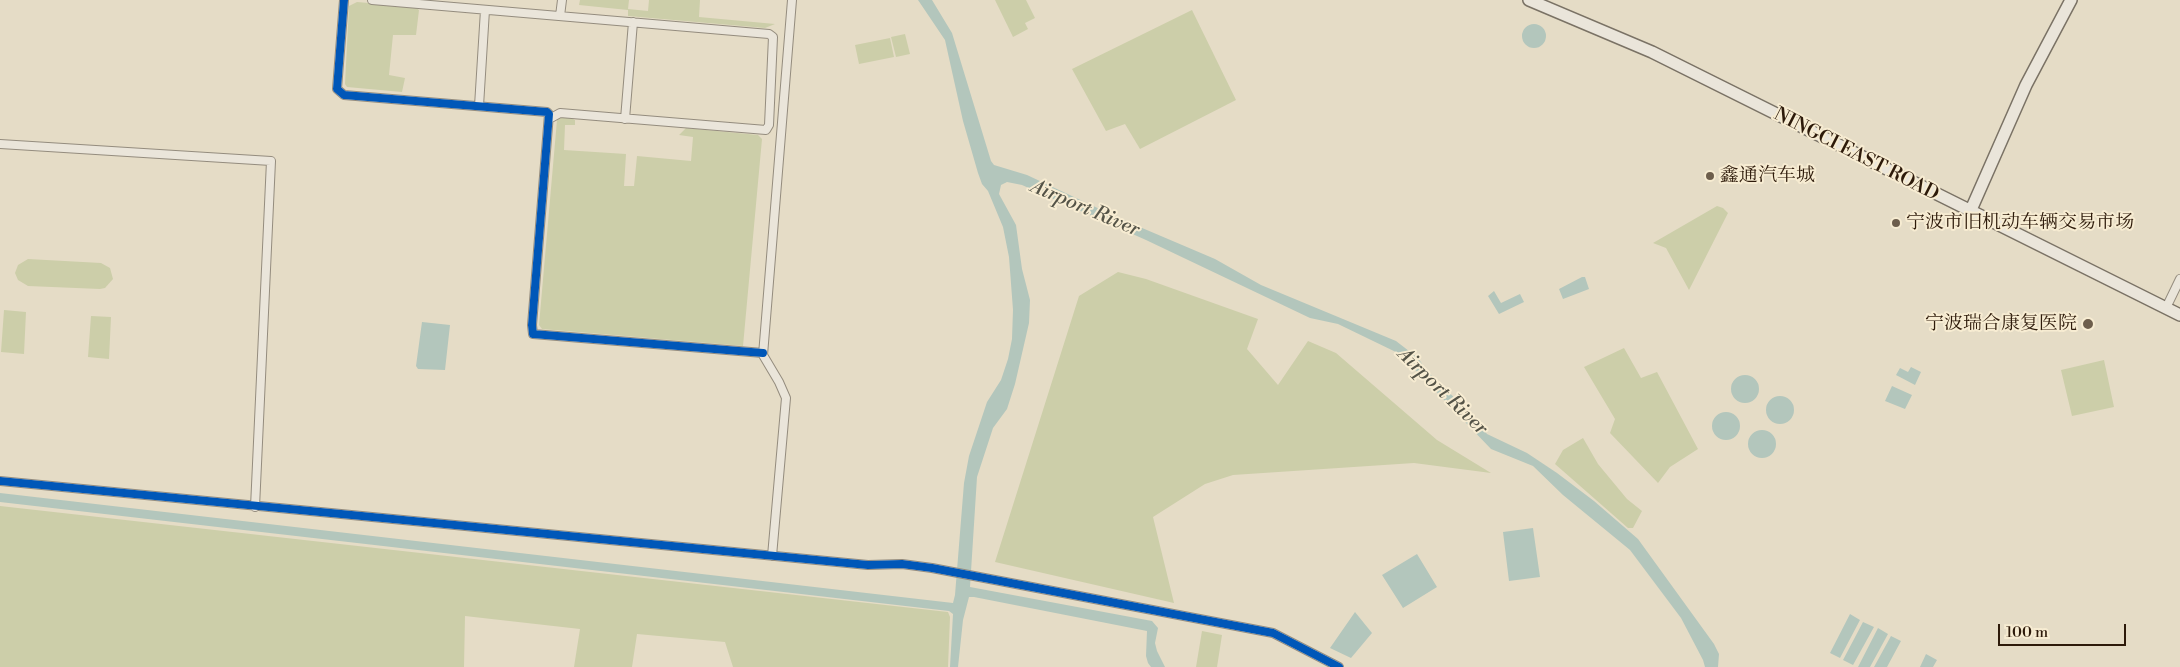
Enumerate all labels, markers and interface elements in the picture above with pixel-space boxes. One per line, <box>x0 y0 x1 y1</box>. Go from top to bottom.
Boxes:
street label: NINGCI EAST ROAD <box>1770 103 1942 207</box>
place label: 鑫通汽车城 <box>1720 165 1815 187</box>
marker: 鑫通汽车城 <box>1704 170 1716 182</box>
water label: Airport River <box>1027 175 1143 243</box>
place label: 宁波市旧机动车辆交易市场 <box>1906 212 2134 234</box>
marker: 宁波市旧机动车辆交易市场 <box>1890 217 1902 229</box>
place label: 宁波瑞合康复医院 <box>1925 313 2077 335</box>
marker: 宁波瑞合康复医院 <box>2081 317 2095 331</box>
water label: Airport River <box>1392 343 1492 441</box>
scale bar <box>2000 614 2128 646</box>
text: 100 m <box>2006 623 2048 642</box>

